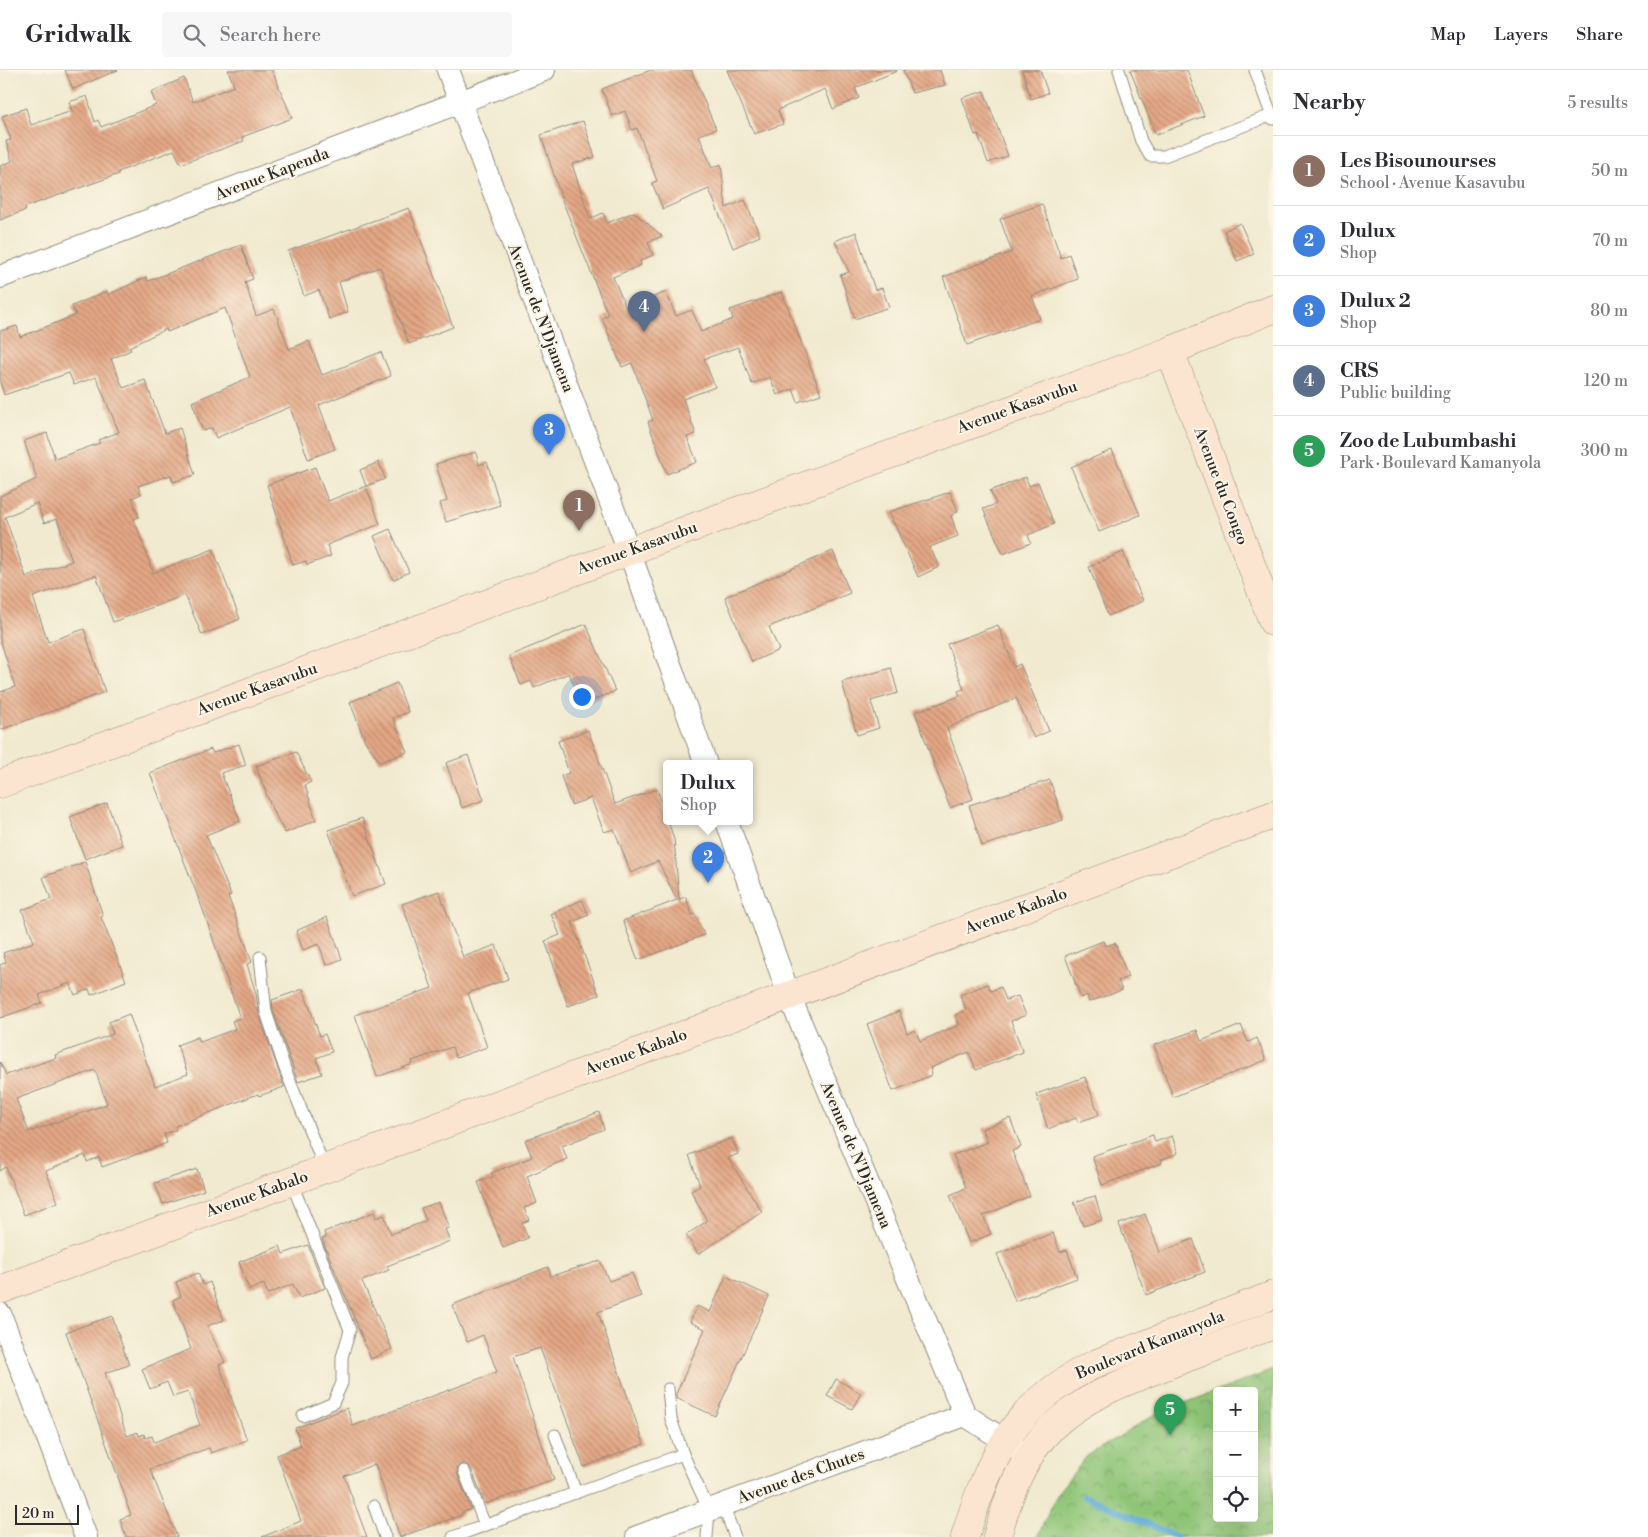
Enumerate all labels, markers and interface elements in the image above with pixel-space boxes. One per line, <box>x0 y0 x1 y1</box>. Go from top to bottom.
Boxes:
search box <box>162 12 512 57</box>
text: Gridwalk <box>25 20 132 50</box>
icon: search <box>180 21 208 49</box>
text: Search here <box>220 23 321 47</box>
text: Map <box>1431 23 1466 46</box>
text: Layers <box>1494 23 1548 46</box>
text: Share <box>1576 23 1623 46</box>
text: Nearby <box>1293 90 1366 116</box>
text: 5 results <box>1567 93 1628 113</box>
street label: Avenue Kapenda <box>211 143 333 205</box>
text: Les Bisounourses <box>1340 149 1496 173</box>
text: 1 <box>1305 161 1313 181</box>
text: 50 m <box>1591 161 1628 181</box>
text: School · Avenue Kasavubu <box>1340 173 1525 193</box>
text: Dulux <box>1340 219 1396 243</box>
text: 2 <box>1304 231 1314 251</box>
text: 70 m <box>1592 231 1628 251</box>
street label: Avenue de N'Djamena <box>503 240 579 396</box>
text: Shop <box>1340 243 1377 263</box>
text: Dulux 2 <box>1340 289 1411 313</box>
pin: 4 <box>628 291 660 332</box>
text: 3 <box>1304 301 1314 321</box>
text: 80 m <box>1590 301 1628 321</box>
text: Shop <box>1340 313 1377 333</box>
text: CRS <box>1340 359 1378 383</box>
text: 4 <box>1304 371 1314 391</box>
text: 120 m <box>1584 371 1628 391</box>
street label: Avenue Kasavubu <box>953 376 1080 438</box>
text: Public building <box>1340 383 1451 403</box>
pin: 3 <box>533 414 565 455</box>
street label: Avenue du Congo <box>1189 423 1253 548</box>
text: Zoo de Lubumbashi <box>1340 429 1516 453</box>
text: 5 <box>1304 441 1314 461</box>
text: 300 m <box>1581 441 1628 461</box>
text: Park · Boulevard Kamanyola <box>1340 453 1541 473</box>
pin: 1 <box>563 490 595 531</box>
street label: Avenue Kasavubu <box>573 517 700 579</box>
street label: Avenue Kasavubu <box>193 658 320 720</box>
your location <box>569 684 595 710</box>
popup <box>663 760 753 825</box>
text: Dulux <box>680 771 736 795</box>
text: Shop <box>680 795 717 815</box>
pin: 2 <box>692 842 724 883</box>
street label: Avenue Kabalo <box>961 883 1070 939</box>
street label: Avenue Kabalo <box>581 1024 690 1080</box>
street label: Avenue de N'Djamena <box>816 1078 896 1232</box>
street label: Avenue Kabalo <box>202 1166 311 1222</box>
street label: Boulevard Kamanyola <box>1072 1306 1228 1384</box>
map controls <box>1213 1387 1258 1522</box>
button: + <box>1213 1387 1258 1432</box>
pin: 5 <box>1154 1394 1186 1435</box>
button: − <box>1213 1432 1258 1477</box>
street label: Avenue des Chutes <box>734 1444 867 1509</box>
button: locate <box>1213 1477 1258 1522</box>
scale bar <box>15 1502 79 1525</box>
text: 20 m <box>22 1505 54 1523</box>

